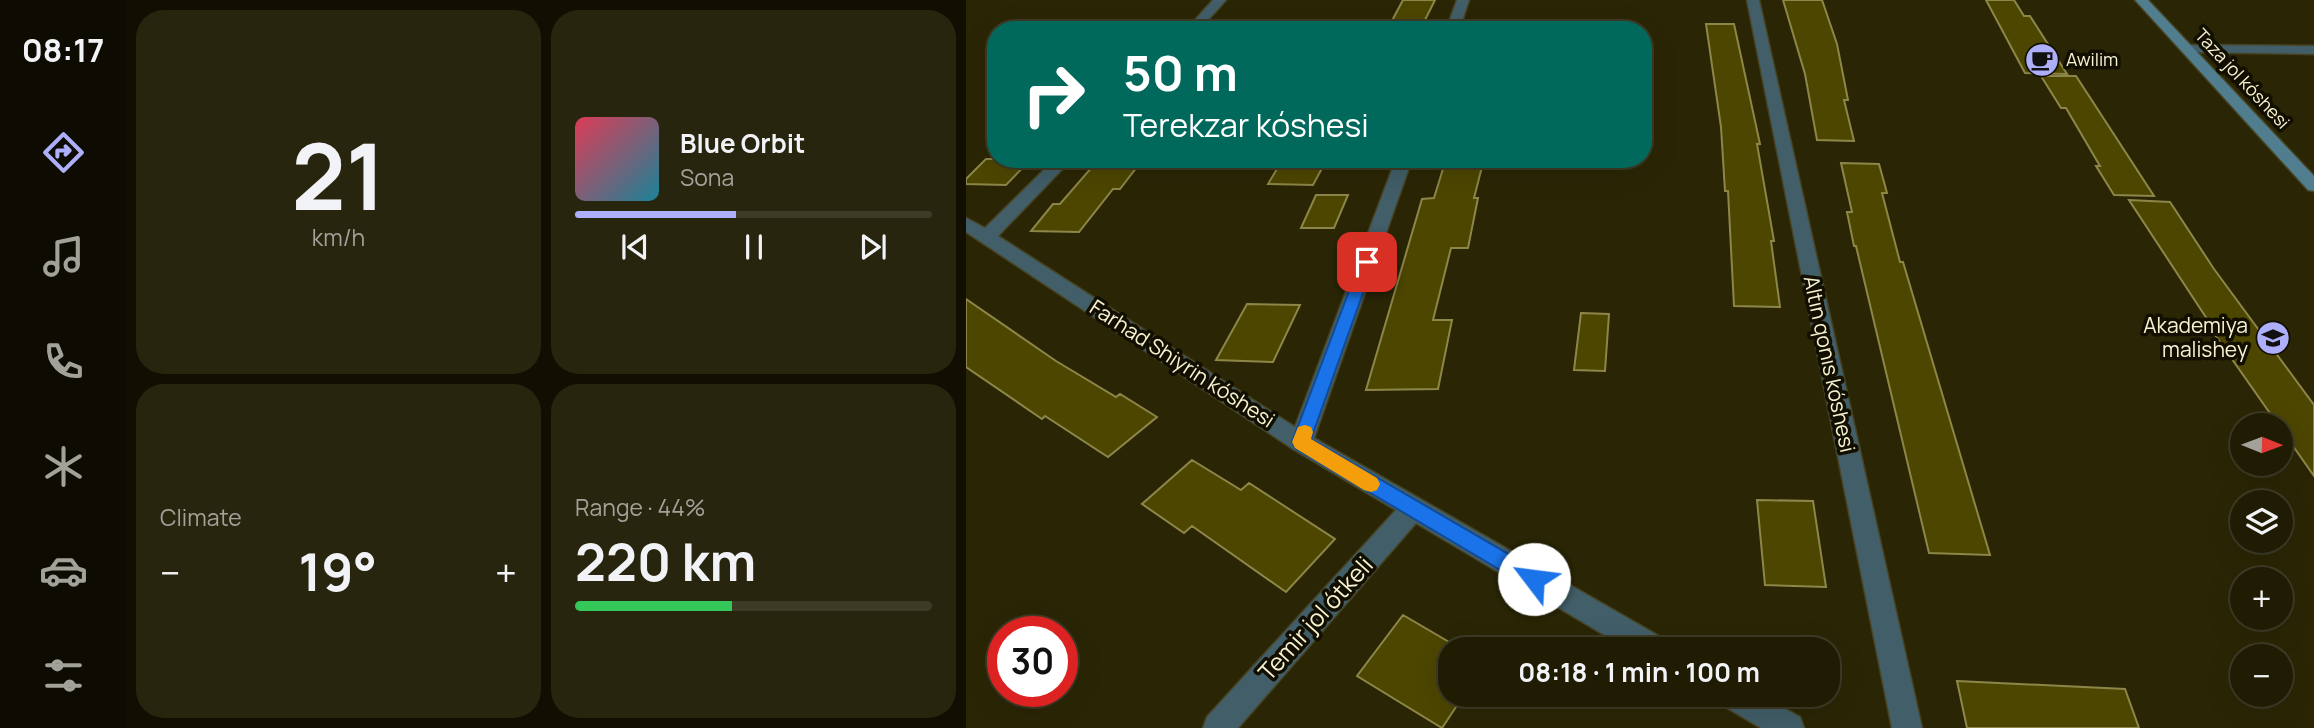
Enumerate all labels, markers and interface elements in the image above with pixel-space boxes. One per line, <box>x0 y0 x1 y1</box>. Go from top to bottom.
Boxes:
street label: Taza jol kóshesi <box>2190 23 2295 134</box>
text: 08:17 <box>22 28 104 72</box>
text: 50 m <box>1123 39 1238 106</box>
cafe icon: Awilim <box>2023 41 2061 79</box>
place label: Awilim <box>2066 47 2118 71</box>
icon: right <box>1008 49 1099 140</box>
text: Terekzar kóshesi <box>1123 103 1369 147</box>
text: 21 <box>291 113 386 237</box>
text: Blue Orbit <box>680 125 805 161</box>
icon: directions <box>39 128 88 177</box>
text: Sona <box>680 161 734 193</box>
text: km/h <box>312 221 365 253</box>
icon: previous <box>616 228 654 266</box>
icon: pause <box>735 228 773 266</box>
icon: next <box>854 228 892 266</box>
icon: music <box>39 232 88 281</box>
pin <box>1337 232 1397 292</box>
icon: arrive <box>1348 243 1386 281</box>
street label: Altın qonıs kóshesi <box>1798 273 1862 455</box>
street label: Farhad Shiyrin kóshesi <box>1085 293 1280 433</box>
place label: Akademiya malishey <box>2143 311 2248 363</box>
school or university icon: Akademiya malishey <box>2254 319 2292 357</box>
icon: phone <box>39 337 88 386</box>
north arrow <box>2230 413 2292 476</box>
map controls <box>2230 413 2293 707</box>
icon: climate <box>39 442 88 491</box>
button: layers <box>2230 490 2293 553</box>
text: Range · 44% <box>575 491 706 523</box>
text: Climate <box>160 501 242 533</box>
text: 220 km <box>575 526 756 597</box>
text: 19° <box>299 536 377 607</box>
position arrow <box>1497 542 1571 616</box>
icon: car <box>39 546 88 595</box>
text: − <box>160 546 181 598</box>
text: + <box>495 546 517 598</box>
street label: Temir jol ótkeli <box>1250 549 1380 687</box>
button: + <box>2230 567 2293 630</box>
speed limit sign: 30 <box>987 616 1078 707</box>
button: − <box>2230 644 2293 707</box>
icon: filters <box>39 651 88 700</box>
text: 08:18 · 1 min · 100 m <box>1518 654 1760 690</box>

